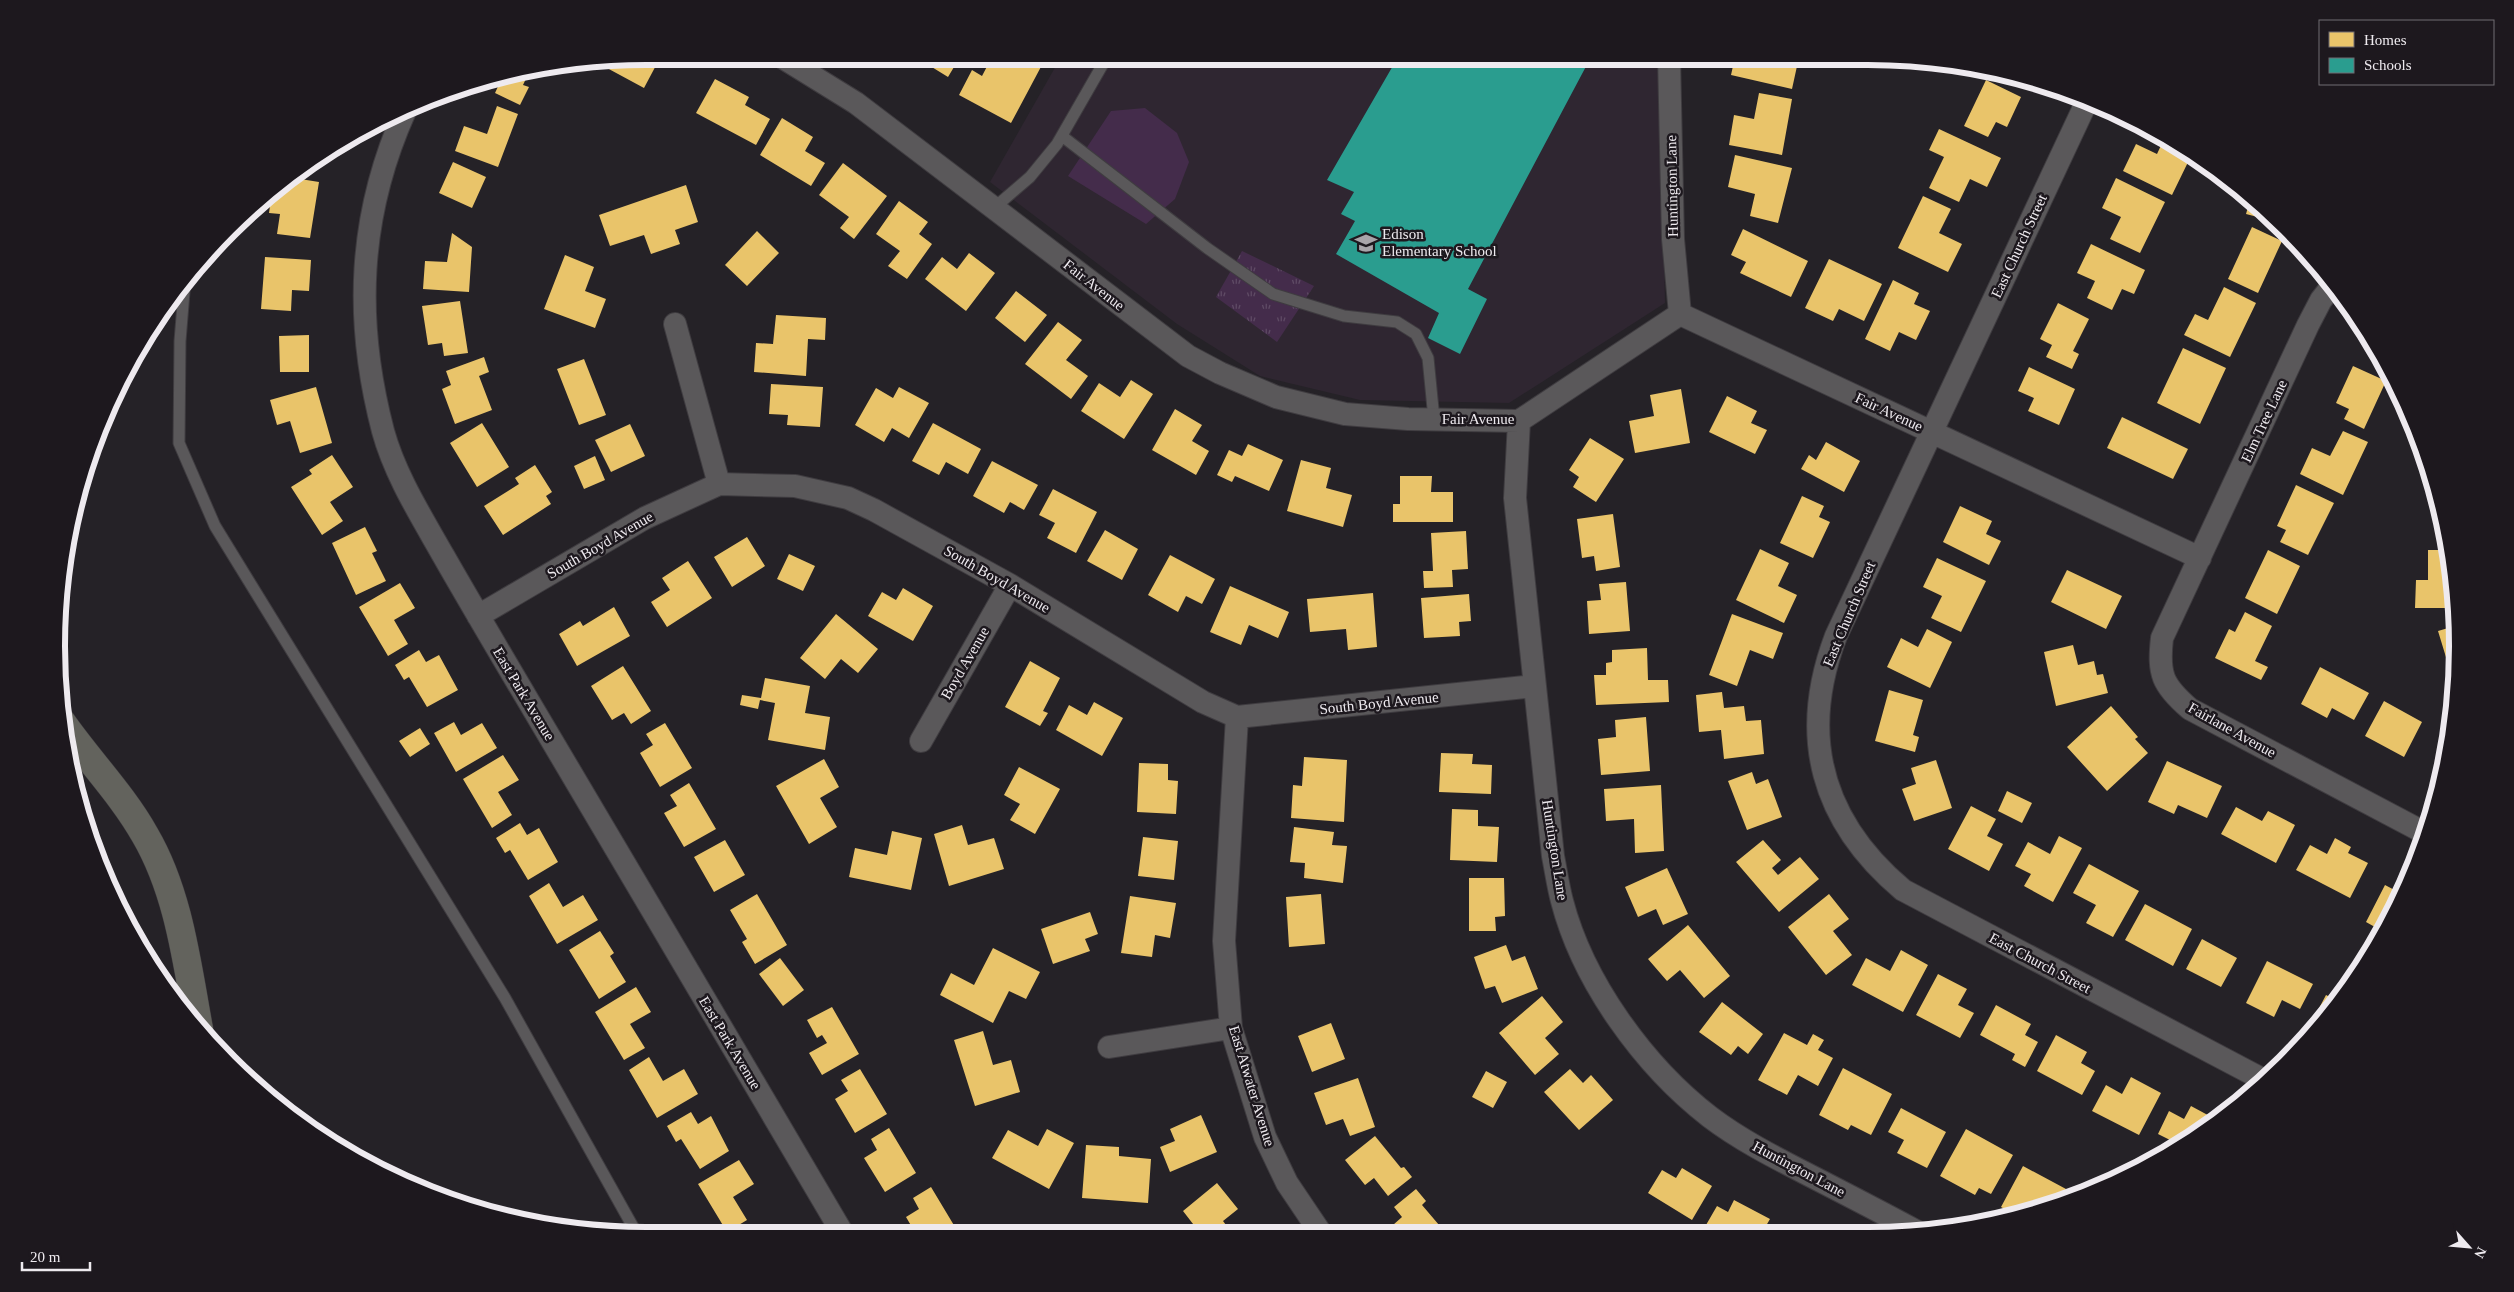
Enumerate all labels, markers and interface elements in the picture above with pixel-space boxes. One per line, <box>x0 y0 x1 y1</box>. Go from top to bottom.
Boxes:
legend <box>2319 20 2494 85</box>
text: Homes <box>2364 32 2407 48</box>
text: Schools <box>2364 57 2412 73</box>
street label: Huntington Lane <box>1663 135 1681 237</box>
street label: East Church Street <box>1988 191 2050 300</box>
place label: Edison Elementary School <box>1382 226 1497 259</box>
school or university icon: Edison Elementary School <box>1353 230 1379 256</box>
street label: Fair Avenue <box>1060 256 1128 314</box>
street label: Elm Tree Lane <box>2238 377 2290 465</box>
street label: Fair Avenue <box>1853 389 1926 435</box>
street label: Fair Avenue <box>1442 411 1515 427</box>
street label: South Boyd Avenue <box>544 508 656 582</box>
street label: South Boyd Avenue <box>941 542 1053 616</box>
street label: East Church Street <box>1820 558 1879 669</box>
street label: Boyd Avenue <box>938 624 992 702</box>
street label: East Park Avenue <box>490 645 558 744</box>
street label: South Boyd Avenue <box>1319 689 1440 717</box>
street label: Fairlane Avenue <box>2185 699 2279 761</box>
street label: Huntington Lane <box>1539 798 1571 902</box>
street label: East Church Street <box>1987 930 2094 997</box>
street label: East Park Avenue <box>696 994 764 1093</box>
street label: East Atwater Avenue <box>1226 1024 1278 1149</box>
street label: Huntington Lane <box>1750 1138 1848 1200</box>
north arrow <box>2444 1222 2494 1272</box>
scale bar <box>22 1240 90 1272</box>
text: N <box>2471 1245 2489 1261</box>
text: 20 m <box>30 1249 61 1265</box>

